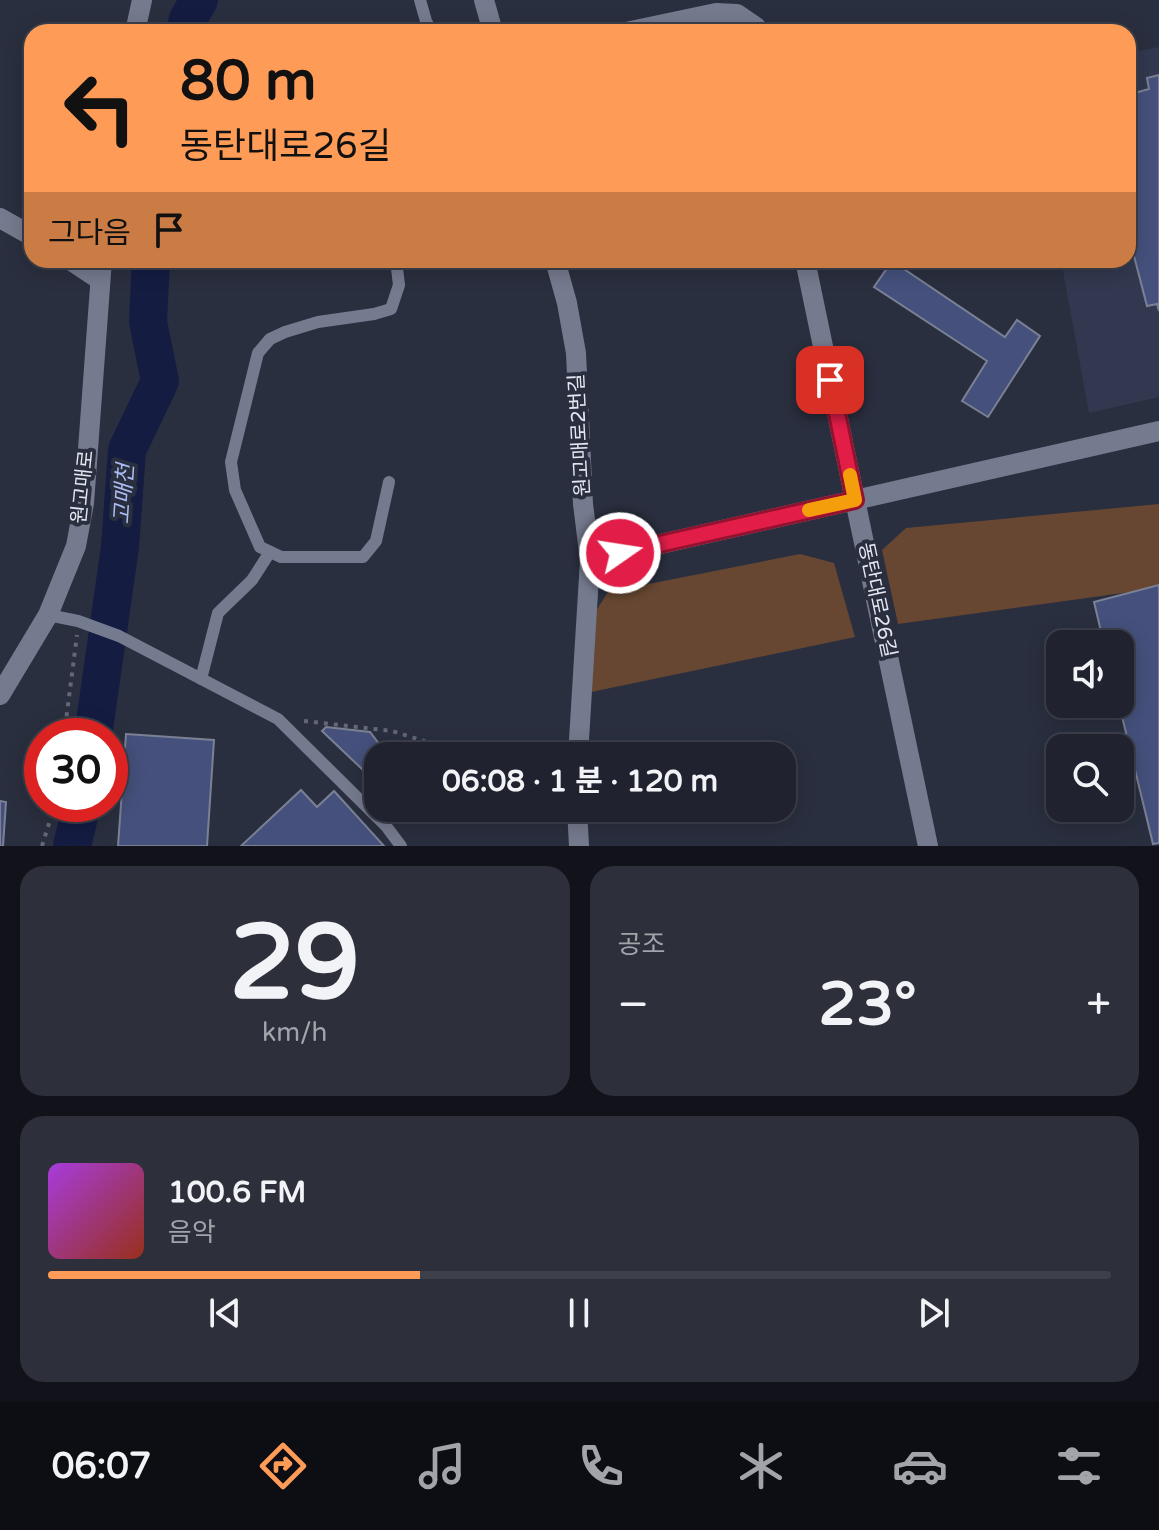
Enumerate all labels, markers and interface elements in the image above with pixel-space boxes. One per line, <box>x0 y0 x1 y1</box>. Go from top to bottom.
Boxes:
text: 80 m <box>180 48 316 115</box>
icon: left <box>48 56 152 160</box>
text: 동탄대로26길 <box>180 125 391 168</box>
icon: arrive <box>147 208 191 252</box>
text: 그다음 <box>48 215 131 252</box>
pin <box>796 346 864 414</box>
icon: arrive <box>808 358 852 402</box>
street label: 원고매로2번길 <box>565 373 595 497</box>
street label: 원고매로 <box>67 449 99 525</box>
water label: 고매천 <box>109 460 139 525</box>
position arrow <box>578 511 662 595</box>
street label: 동탄대로26길 <box>853 540 901 660</box>
map controls <box>1046 630 1134 822</box>
button: sound <box>1046 630 1134 718</box>
speed limit sign: 30 <box>24 718 128 822</box>
button: search <box>1046 734 1134 822</box>
text: 06:08 · 1 분 · 120 m <box>442 763 718 800</box>
text: 29 <box>229 902 360 1027</box>
text: 공조 <box>618 929 665 960</box>
text: 23° <box>819 969 917 1041</box>
text: − <box>618 979 649 1032</box>
text: + <box>1086 979 1111 1032</box>
text: km/h <box>262 1017 327 1048</box>
text: 100.6 FM <box>168 1174 306 1211</box>
text: 음악 <box>168 1217 216 1248</box>
icon: previous <box>203 1291 247 1335</box>
icon: pause <box>557 1291 601 1335</box>
icon: next <box>912 1291 956 1335</box>
icon: directions <box>255 1438 311 1494</box>
icon: music <box>414 1438 470 1494</box>
icon: phone <box>573 1438 629 1494</box>
icon: climate <box>733 1438 789 1494</box>
icon: car <box>892 1438 948 1494</box>
icon: filters <box>1051 1438 1107 1494</box>
text: 06:07 <box>52 1445 151 1488</box>

